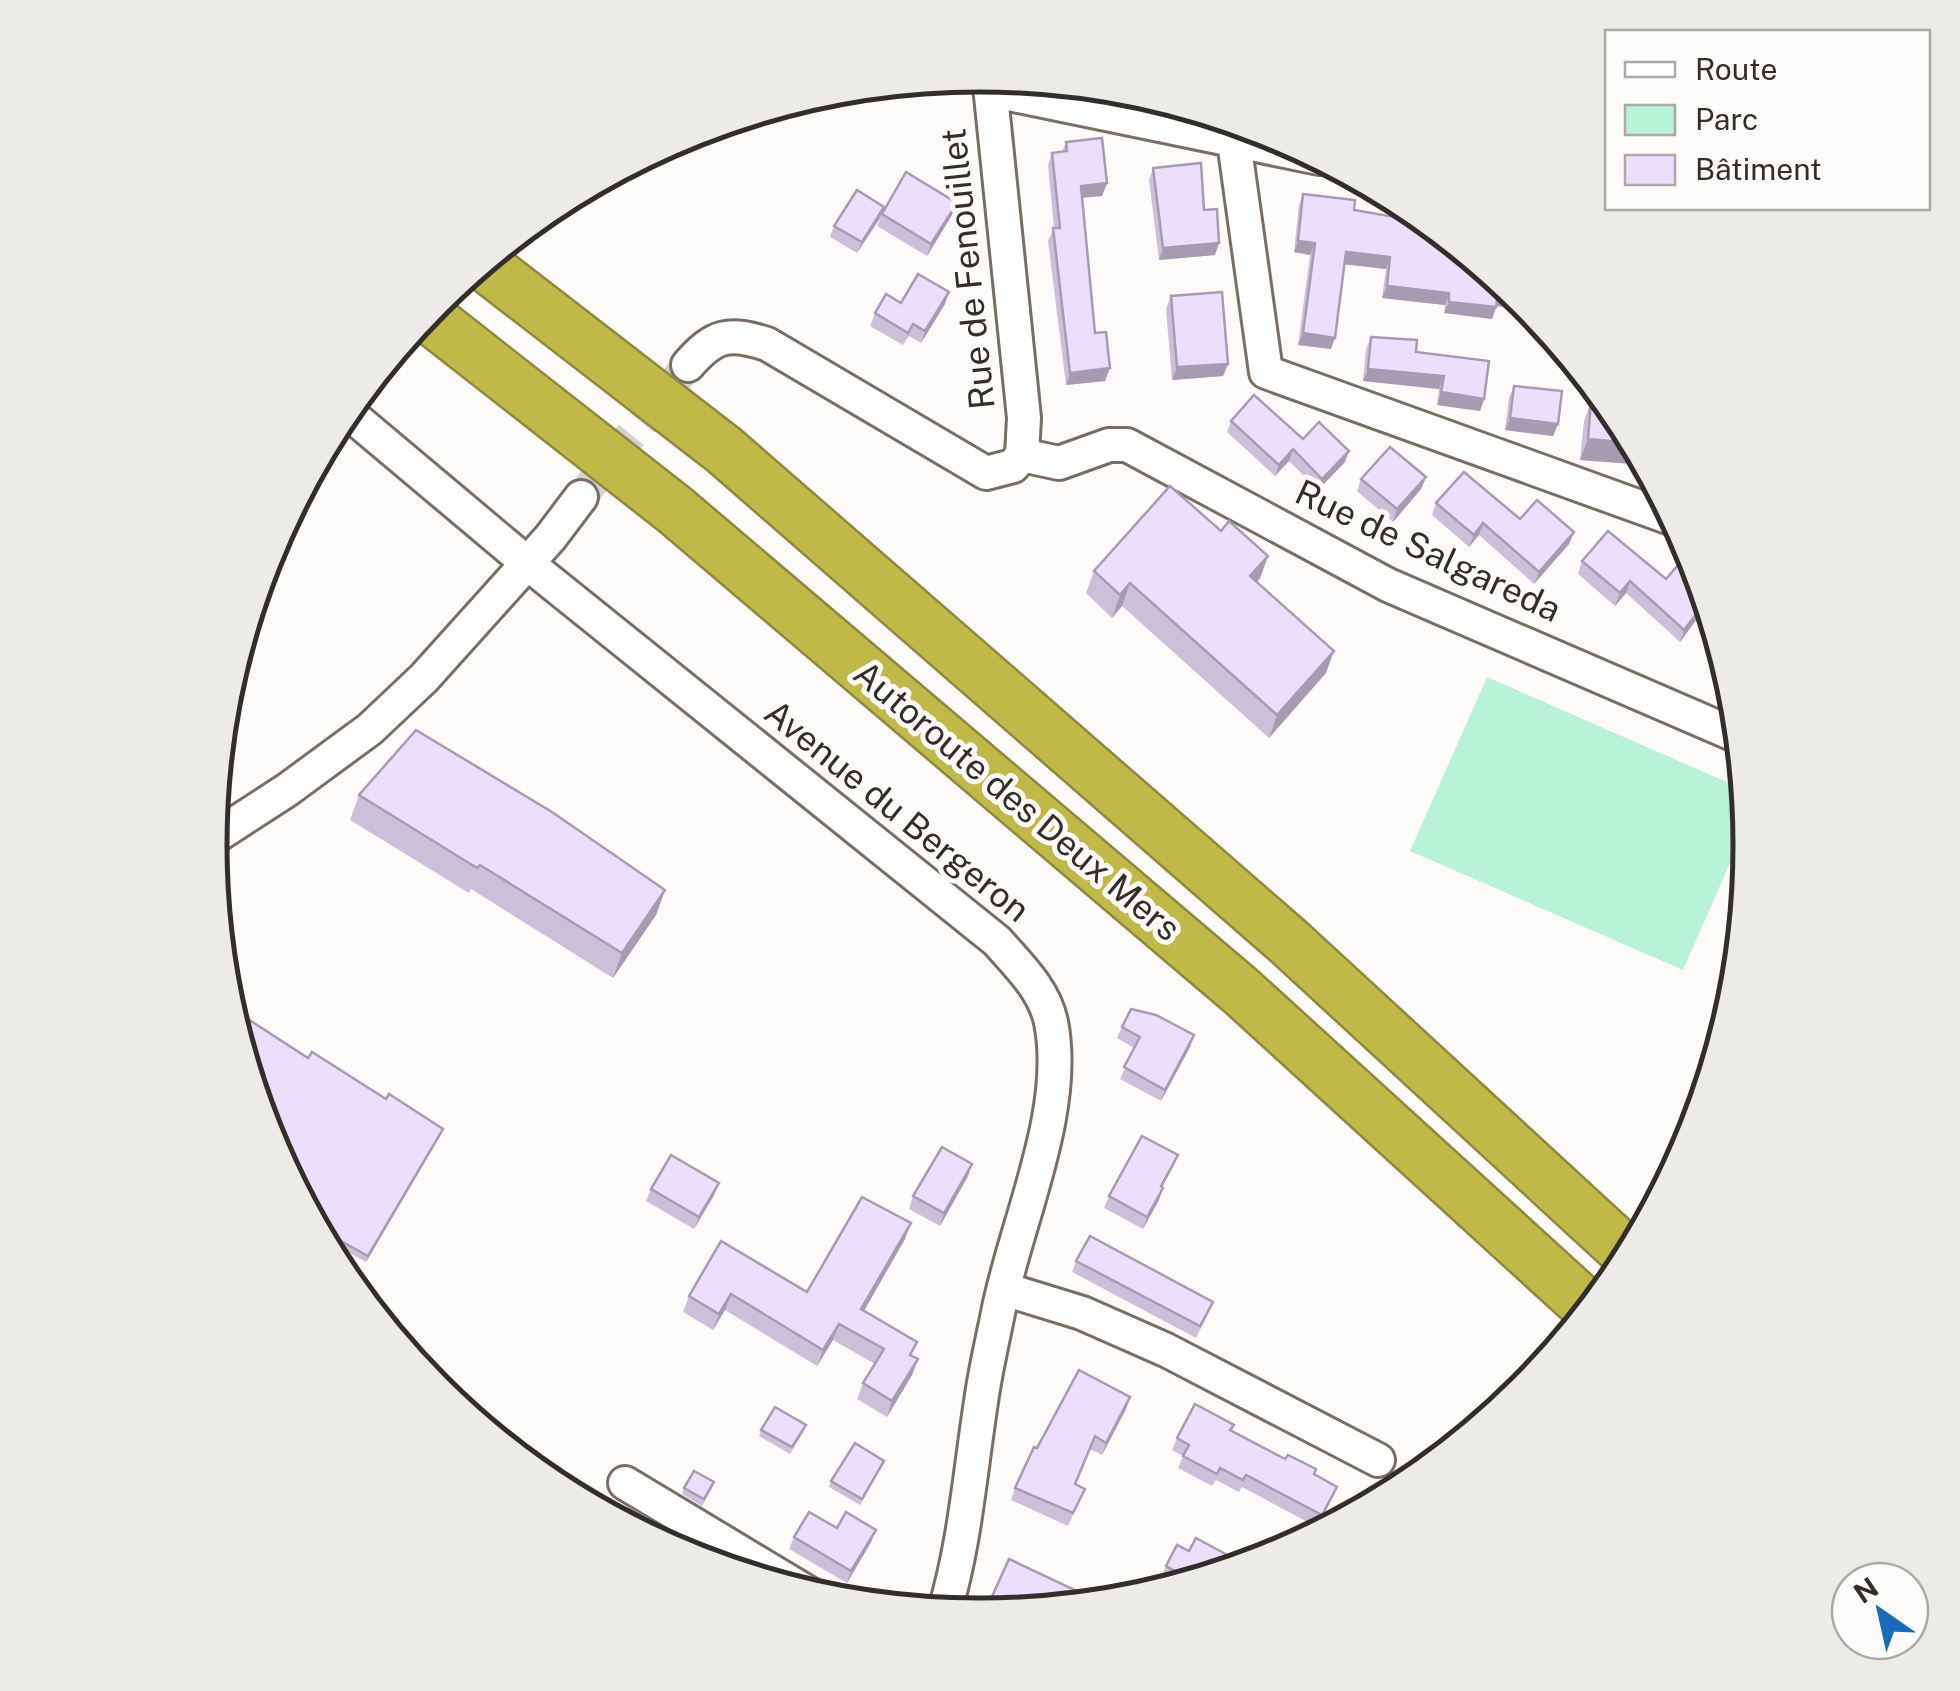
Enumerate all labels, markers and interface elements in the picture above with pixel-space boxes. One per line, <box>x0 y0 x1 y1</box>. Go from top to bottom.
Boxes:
legend <box>1605 30 1930 210</box>
text: Route <box>1695 51 1777 87</box>
text: Parc <box>1695 101 1758 137</box>
street label: Rue de Fenouillet <box>932 127 1003 412</box>
text: Bâtiment <box>1695 151 1822 187</box>
street label: Rue de Salgareda <box>1289 471 1567 630</box>
street label: Autoroute des Deux Mers <box>846 652 1189 949</box>
street label: Avenue du Bergeron <box>757 691 1038 930</box>
north arrow <box>1830 1561 1930 1661</box>
text: N <box>1847 1570 1884 1610</box>

